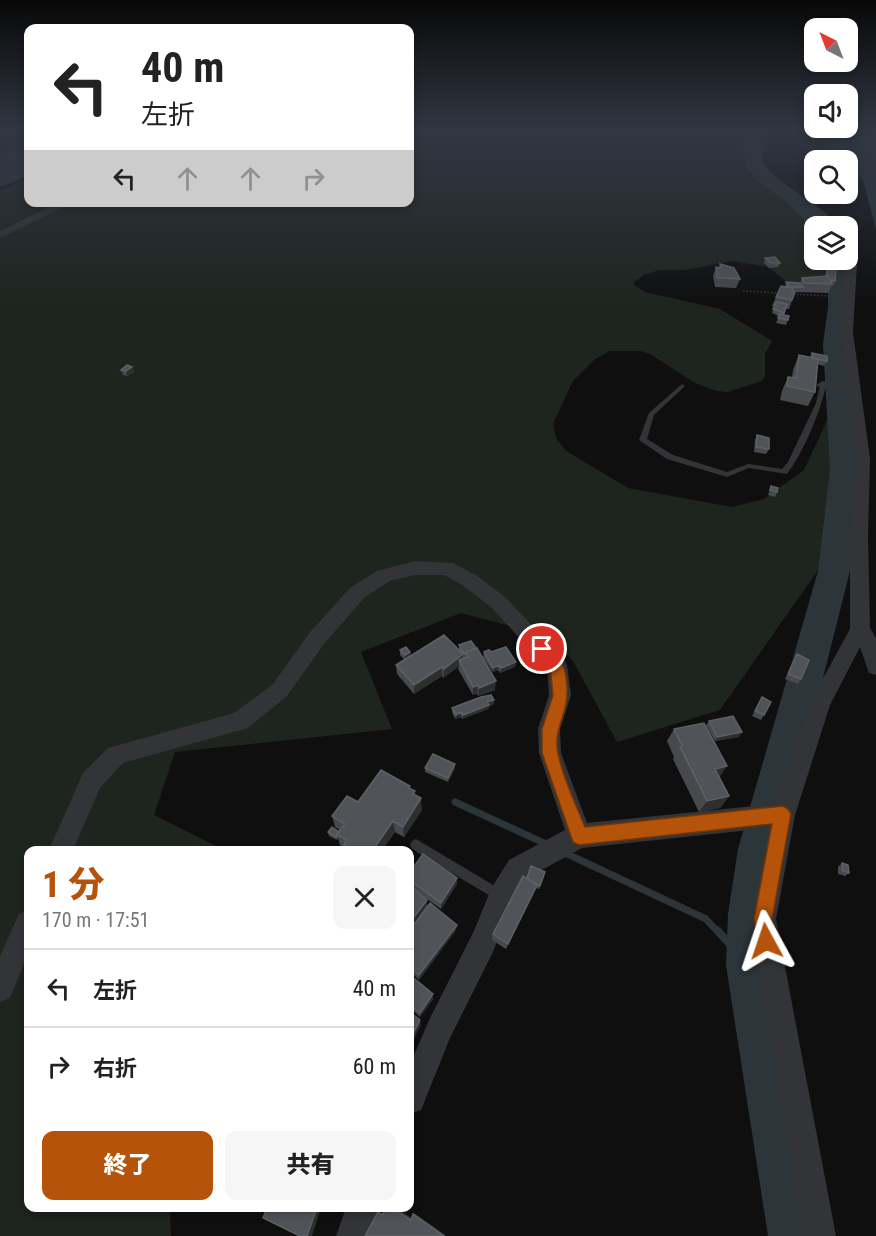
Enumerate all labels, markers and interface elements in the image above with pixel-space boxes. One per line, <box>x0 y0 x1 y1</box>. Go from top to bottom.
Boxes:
north arrow <box>804 18 858 72</box>
map controls <box>804 18 858 270</box>
text: 40 m <box>141 43 224 92</box>
icon: left <box>42 48 120 126</box>
button: sound <box>804 84 858 138</box>
text: 左折 <box>141 99 195 131</box>
button: search <box>804 150 858 204</box>
icon: left <box>108 162 141 195</box>
icon: ahead <box>171 162 204 195</box>
icon: ahead <box>234 162 267 195</box>
icon: right <box>297 162 330 195</box>
button: layers <box>804 216 858 270</box>
pin <box>516 623 567 674</box>
icon: arrive <box>525 632 558 665</box>
text: 1 分 <box>42 864 105 906</box>
button: close <box>333 866 396 929</box>
text: 170 m · 17:51 <box>42 908 149 932</box>
position arrow <box>734 909 798 973</box>
icon: left <box>42 972 75 1005</box>
text: 40 m <box>353 976 396 1001</box>
text: 左折 <box>93 978 137 1003</box>
icon: right <box>42 1050 75 1083</box>
text: 60 m <box>353 1054 396 1079</box>
text: 右折 <box>93 1056 137 1081</box>
button: 終了 <box>42 1131 213 1200</box>
button: 共有 <box>225 1131 396 1200</box>

